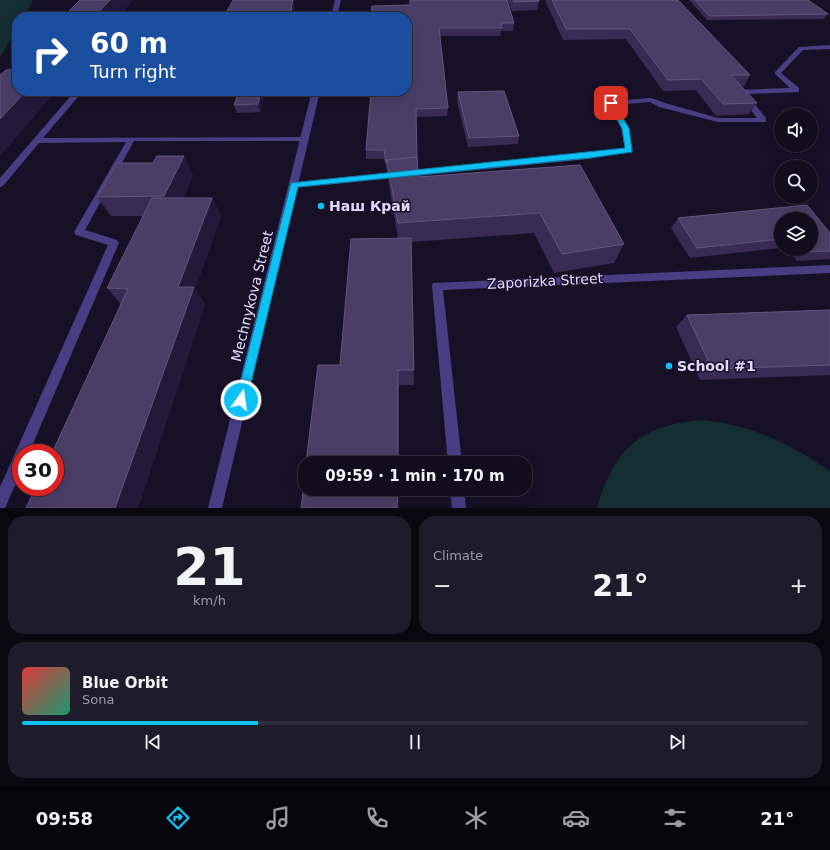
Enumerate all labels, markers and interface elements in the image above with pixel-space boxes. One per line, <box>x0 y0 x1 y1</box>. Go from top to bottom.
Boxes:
text: 60 m <box>90 27 168 60</box>
icon: right <box>24 28 76 80</box>
text: Turn right <box>90 61 176 82</box>
pin <box>594 86 628 120</box>
icon: arrive <box>600 92 622 114</box>
map controls <box>774 108 818 256</box>
button: sound <box>774 108 818 152</box>
button: search <box>774 160 818 204</box>
place label: Наш Край <box>329 198 411 214</box>
marker: Наш Край <box>316 201 326 211</box>
button: layers <box>774 212 818 256</box>
street label: Mechnykova Street <box>228 228 276 363</box>
street label: Zaporizka Street <box>487 270 604 292</box>
place label: School #1 <box>677 358 756 374</box>
marker: School #1 <box>664 361 674 371</box>
position arrow <box>220 379 262 421</box>
speed limit sign: 30 <box>12 444 64 496</box>
text: 09:59 · 1 min · 170 m <box>325 467 505 485</box>
text: 21 <box>173 537 246 597</box>
text: Climate <box>433 548 483 563</box>
text: 21° <box>592 568 649 603</box>
text: − <box>433 573 451 598</box>
text: + <box>790 573 808 598</box>
text: km/h <box>193 593 226 608</box>
text: Blue Orbit <box>82 674 168 692</box>
text: Sona <box>82 692 114 707</box>
icon: previous <box>142 731 164 753</box>
icon: pause <box>404 731 426 753</box>
icon: next <box>666 731 688 753</box>
icon: directions <box>164 804 192 832</box>
icon: music <box>264 804 292 832</box>
icon: phone <box>363 804 391 832</box>
icon: climate <box>462 804 490 832</box>
icon: car <box>562 804 590 832</box>
icon: filters <box>661 804 689 832</box>
text: 09:58 <box>36 808 93 829</box>
text: 21° <box>760 808 794 829</box>

